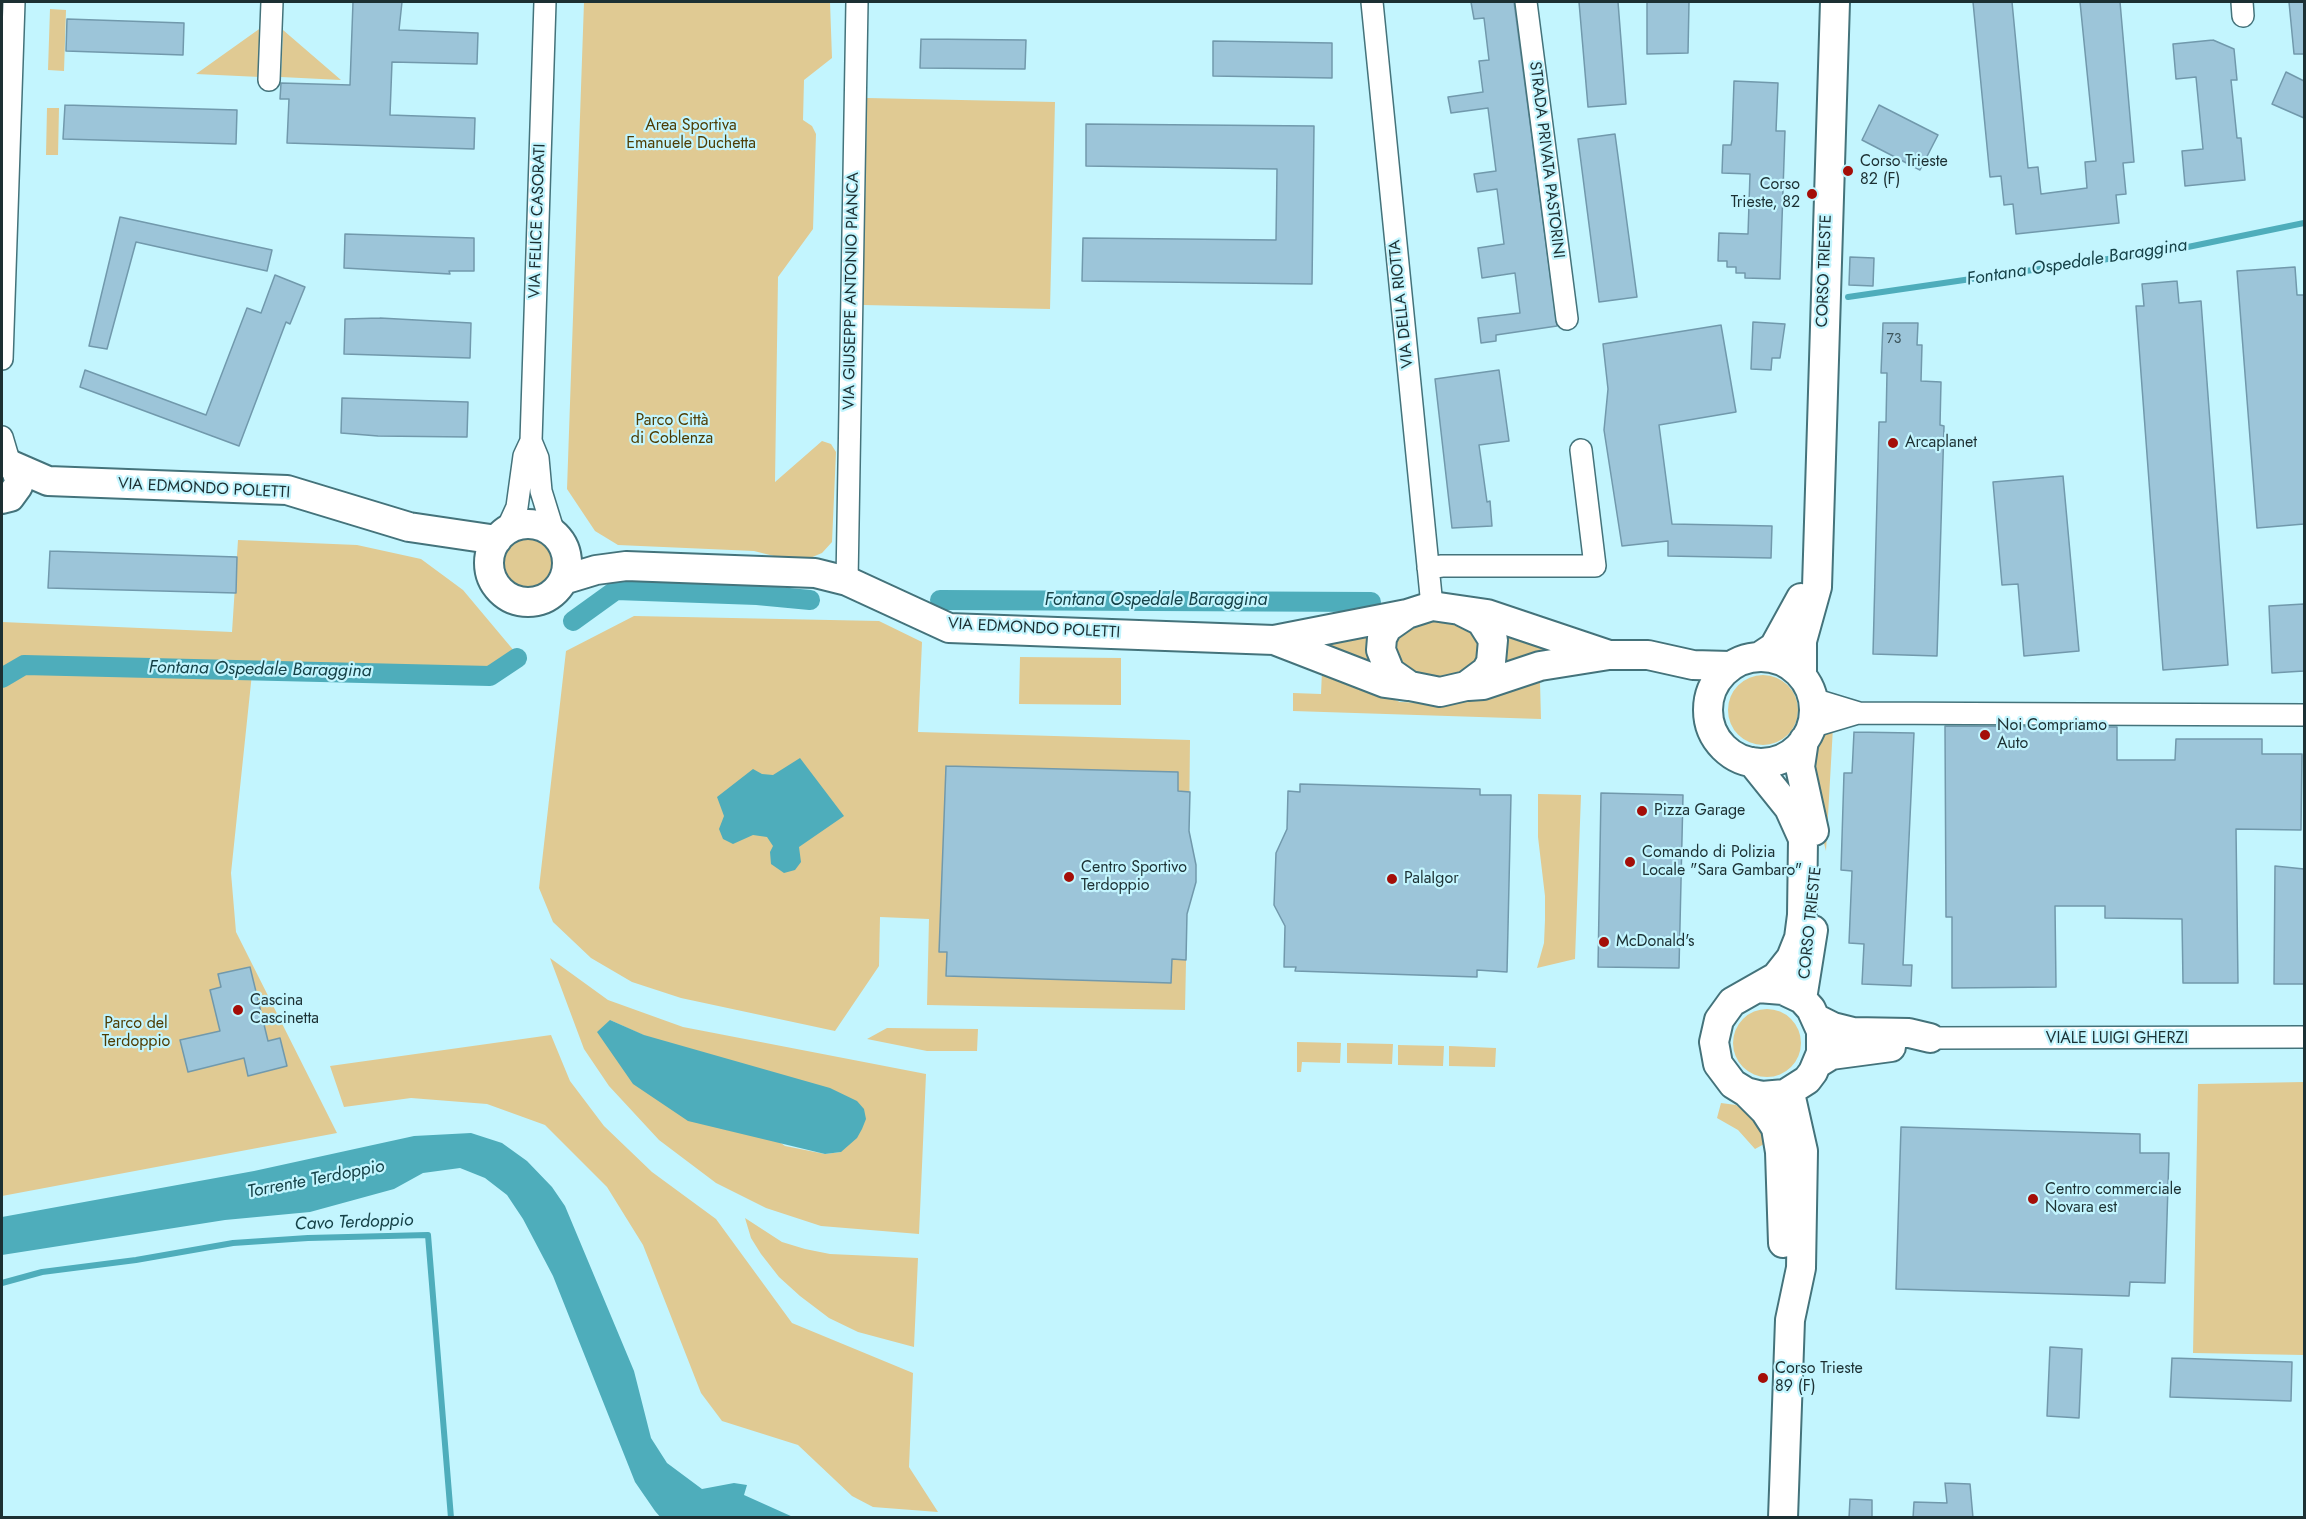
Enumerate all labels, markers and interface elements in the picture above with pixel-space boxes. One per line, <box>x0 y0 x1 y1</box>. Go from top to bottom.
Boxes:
street label: STRADA PRIVATA PASTORINI <box>1524 60 1568 260</box>
park label: Area Sportiva Emanuele Duchetta <box>626 116 756 154</box>
street label: VIA FELICE CASORATI <box>526 143 550 299</box>
place label: Corso Trieste 82 (F) <box>1860 152 1948 190</box>
marker: Corso Trieste 82 (F) <box>1841 164 1855 178</box>
street label: VIA GIUSEPPE ANTONIO PIANCA <box>840 172 864 410</box>
place label: Corso Trieste, 82 <box>1731 175 1800 213</box>
marker: Corso Trieste, 82 <box>1805 187 1819 201</box>
street label: CORSO TRIESTE <box>1813 214 1837 328</box>
water label: Fontana Ospedale Baraggina <box>1965 235 2189 291</box>
street label: VIA DELLA RIOTTA <box>1386 239 1418 369</box>
house number: 73 <box>1887 332 1901 348</box>
park label: Parco Città di Coblenza <box>631 411 713 449</box>
place label: Arcaplanet <box>1905 433 1977 453</box>
marker: Arcaplanet <box>1886 436 1900 450</box>
street label: VIA EDMONDO POLETTI <box>117 475 291 503</box>
water label: Fontana Ospedale Baraggina <box>1045 590 1267 612</box>
street label: VIA EDMONDO POLETTI <box>947 615 1121 643</box>
water label: Fontana Ospedale Baraggina <box>148 657 372 683</box>
place label: Noi Compriamo Auto <box>1997 716 2107 754</box>
marker: Noi Compriamo Auto <box>1978 728 1992 742</box>
place label: Pizza Garage <box>1654 801 1745 821</box>
marker: Pizza Garage <box>1635 804 1649 818</box>
place label: Comando di Polizia Locale "Sara Gambaro" <box>1642 843 1802 881</box>
marker: Comando di Polizia Locale "Sara Gambaro" <box>1623 855 1637 869</box>
place label: Centro Sportivo Terdoppio <box>1081 858 1187 896</box>
street label: CORSO TRIESTE <box>1796 866 1826 980</box>
place label: PalaIgor <box>1404 869 1459 889</box>
marker: Centro Sportivo Terdoppio <box>1062 870 1076 884</box>
marker: PalaIgor <box>1385 872 1399 886</box>
place label: McDonald's <box>1616 932 1695 952</box>
marker: McDonald's <box>1597 935 1611 949</box>
place label: Cascina Cascinetta <box>250 991 319 1029</box>
marker: Cascina Cascinetta <box>231 1003 245 1017</box>
park label: Parco del Terdoppio <box>102 1014 170 1052</box>
street label: VIALE LUIGI GHERZI <box>2046 1029 2188 1049</box>
water label: Torrente Terdoppio <box>246 1156 386 1204</box>
place label: Centro commerciale Novara est <box>2045 1180 2181 1218</box>
marker: Centro commerciale Novara est <box>2026 1192 2040 1206</box>
water label: Cavo Terdoppio <box>294 1210 414 1236</box>
place label: Corso Trieste 89 (F) <box>1775 1359 1863 1397</box>
marker: Corso Trieste 89 (F) <box>1756 1371 1770 1385</box>

